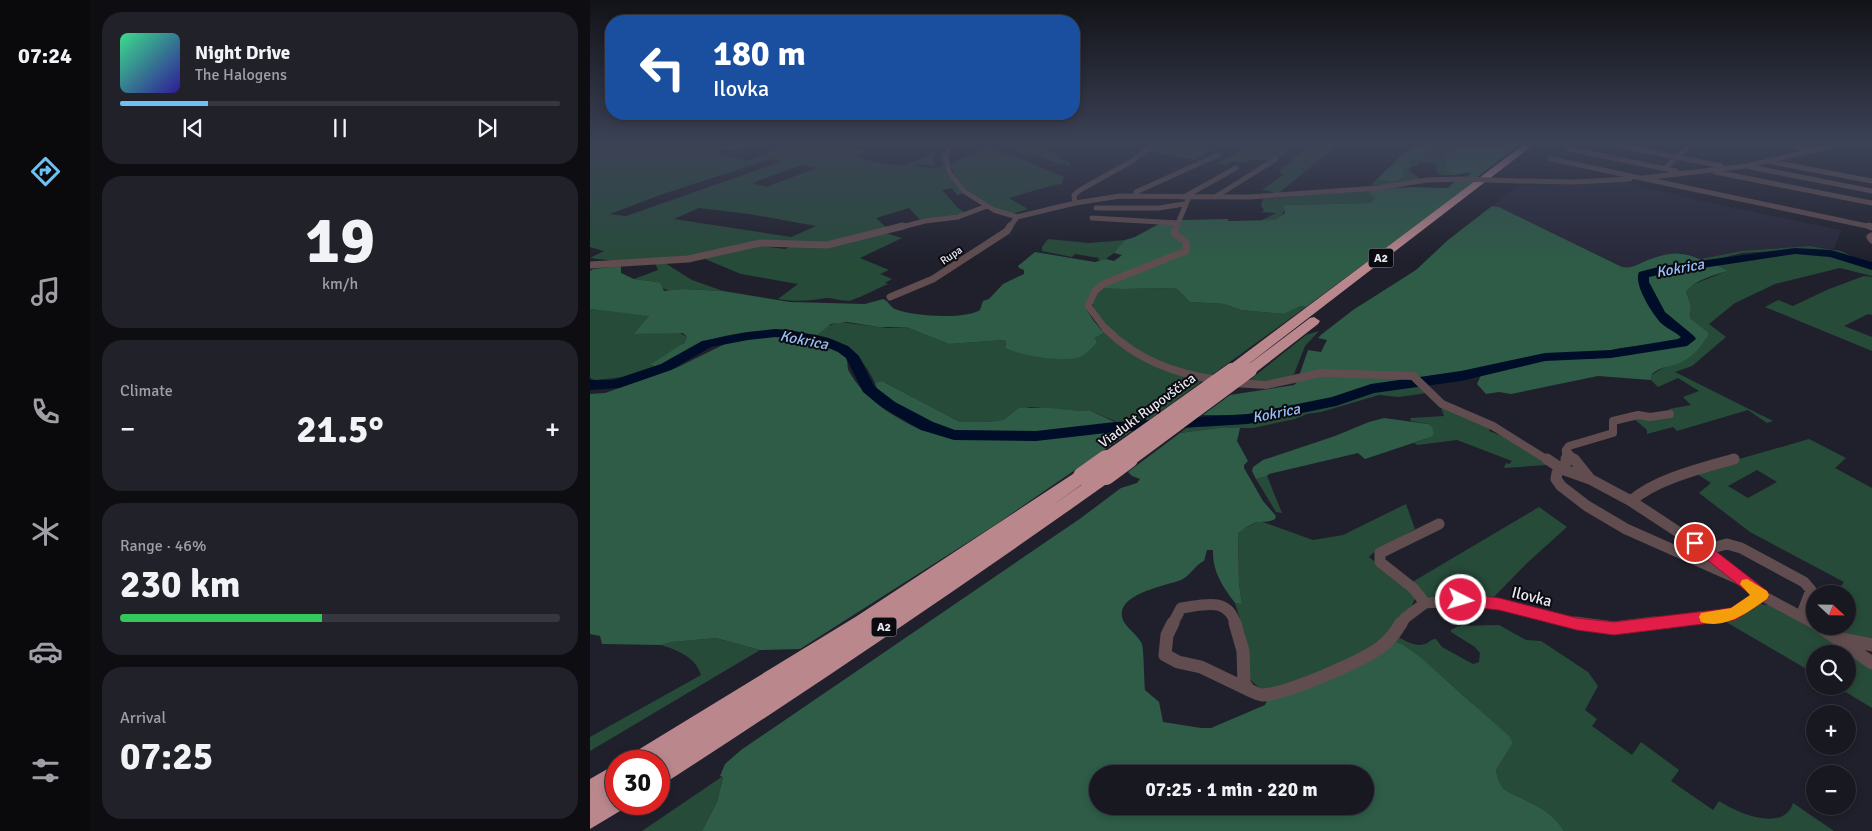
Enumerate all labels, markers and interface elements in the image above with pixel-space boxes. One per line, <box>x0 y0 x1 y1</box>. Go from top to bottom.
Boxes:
text: 180 m <box>713 32 806 75</box>
icon: left <box>630 35 695 100</box>
text: Night Drive <box>195 41 290 65</box>
text: 07:24 <box>18 42 72 69</box>
text: The Halogens <box>195 65 287 85</box>
text: Ilovka <box>713 75 769 102</box>
icon: previous <box>179 114 207 142</box>
icon: pause <box>326 114 354 142</box>
icon: next <box>473 114 501 142</box>
icon: directions <box>28 154 63 189</box>
text: 19 <box>305 201 375 281</box>
street label: Rupa <box>938 243 965 268</box>
road number: A2 <box>1368 248 1394 268</box>
water label: Kokrica <box>1655 255 1706 281</box>
icon: music <box>28 274 63 309</box>
text: km/h <box>322 274 358 294</box>
water label: Kokrica <box>778 327 830 354</box>
street label: Viadukt Rupovščica <box>1095 369 1199 451</box>
text: Climate <box>120 381 173 401</box>
icon: phone <box>28 394 63 429</box>
water label: Kokrica <box>1250 399 1302 426</box>
text: 21.5° <box>296 406 384 453</box>
text: − <box>120 412 135 446</box>
text: + <box>545 412 560 446</box>
icon: climate <box>28 514 63 549</box>
pin <box>1674 522 1716 564</box>
icon: arrive <box>1681 529 1709 557</box>
text: Range · 46% <box>120 536 206 556</box>
text: 230 km <box>120 561 241 608</box>
position arrow <box>1434 573 1486 625</box>
street label: Ilovka <box>1510 582 1554 612</box>
north arrow <box>1806 585 1856 635</box>
map controls <box>1806 585 1856 815</box>
road number: A2 <box>872 618 896 636</box>
icon: car <box>28 634 63 669</box>
button: search <box>1806 645 1856 695</box>
button: + <box>1806 705 1856 755</box>
text: Arrival <box>120 708 166 728</box>
text: 07:25 <box>120 733 213 780</box>
speed limit sign: 30 <box>605 750 670 815</box>
icon: filters <box>28 753 63 788</box>
button: − <box>1806 765 1856 815</box>
text: 07:25 · 1 min · 220 m <box>1145 778 1318 802</box>

